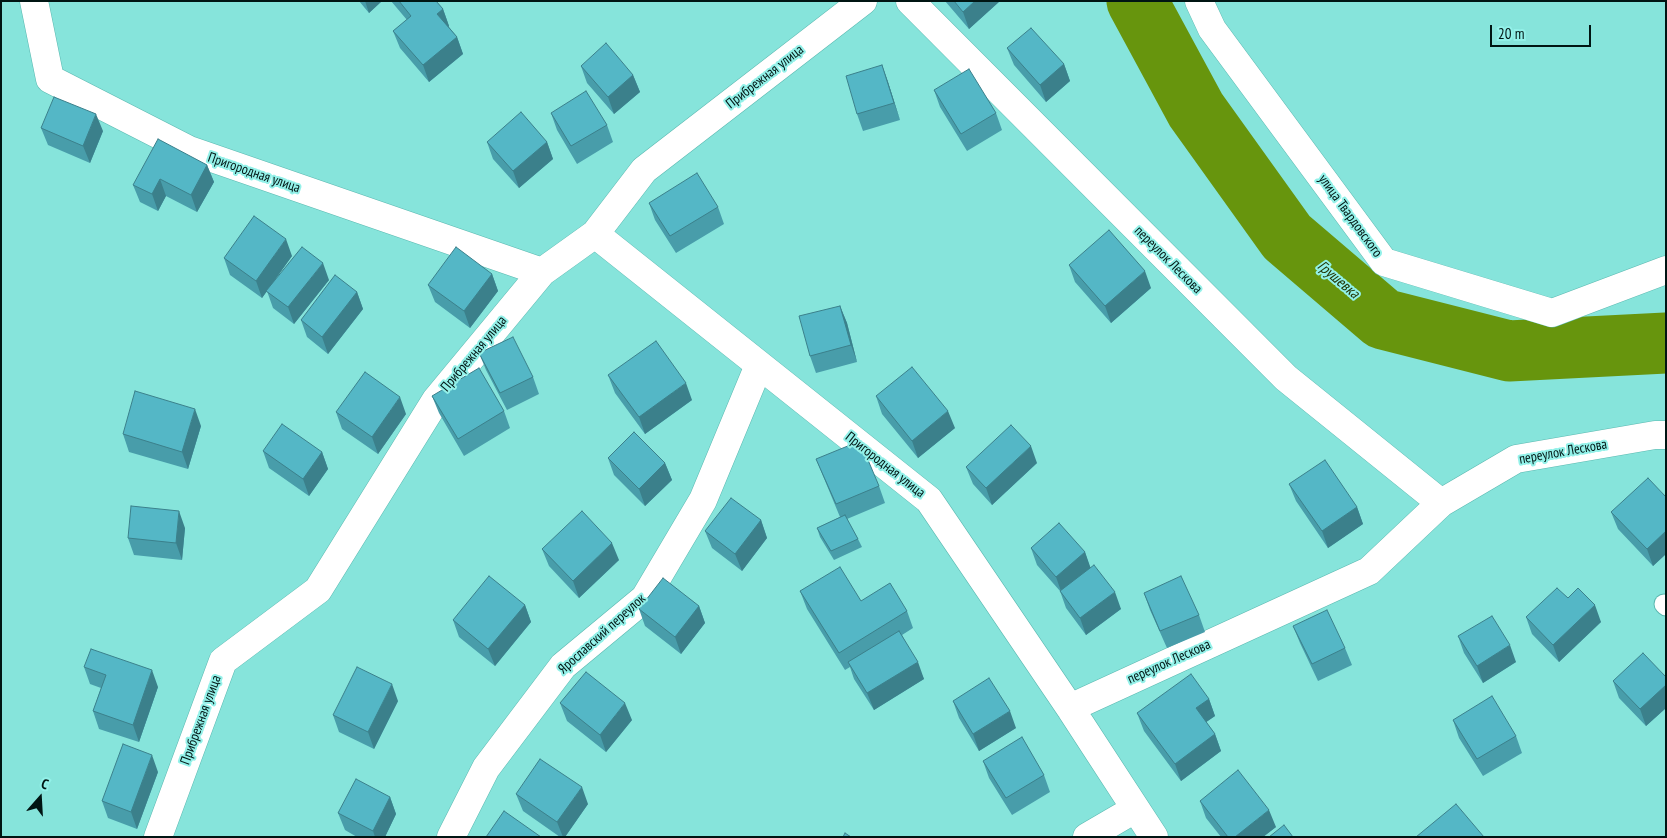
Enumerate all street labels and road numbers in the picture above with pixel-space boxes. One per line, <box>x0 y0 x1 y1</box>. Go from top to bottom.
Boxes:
street label: Прибрежная улица <box>723 42 807 112</box>
street label: Пригородная улица <box>206 149 302 197</box>
street label: улица Твардовского <box>1314 171 1386 261</box>
street label: переулок Лескова <box>1131 223 1205 297</box>
street label: Прибрежная улица <box>437 313 511 395</box>
street label: Пригородная улица <box>842 429 928 501</box>
street label: переулок Лескова <box>1518 436 1608 468</box>
street label: Ярославский переулок <box>555 590 649 678</box>
street label: переулок Лескова <box>1125 636 1213 688</box>
street label: Прибрежная улица <box>177 673 225 767</box>

